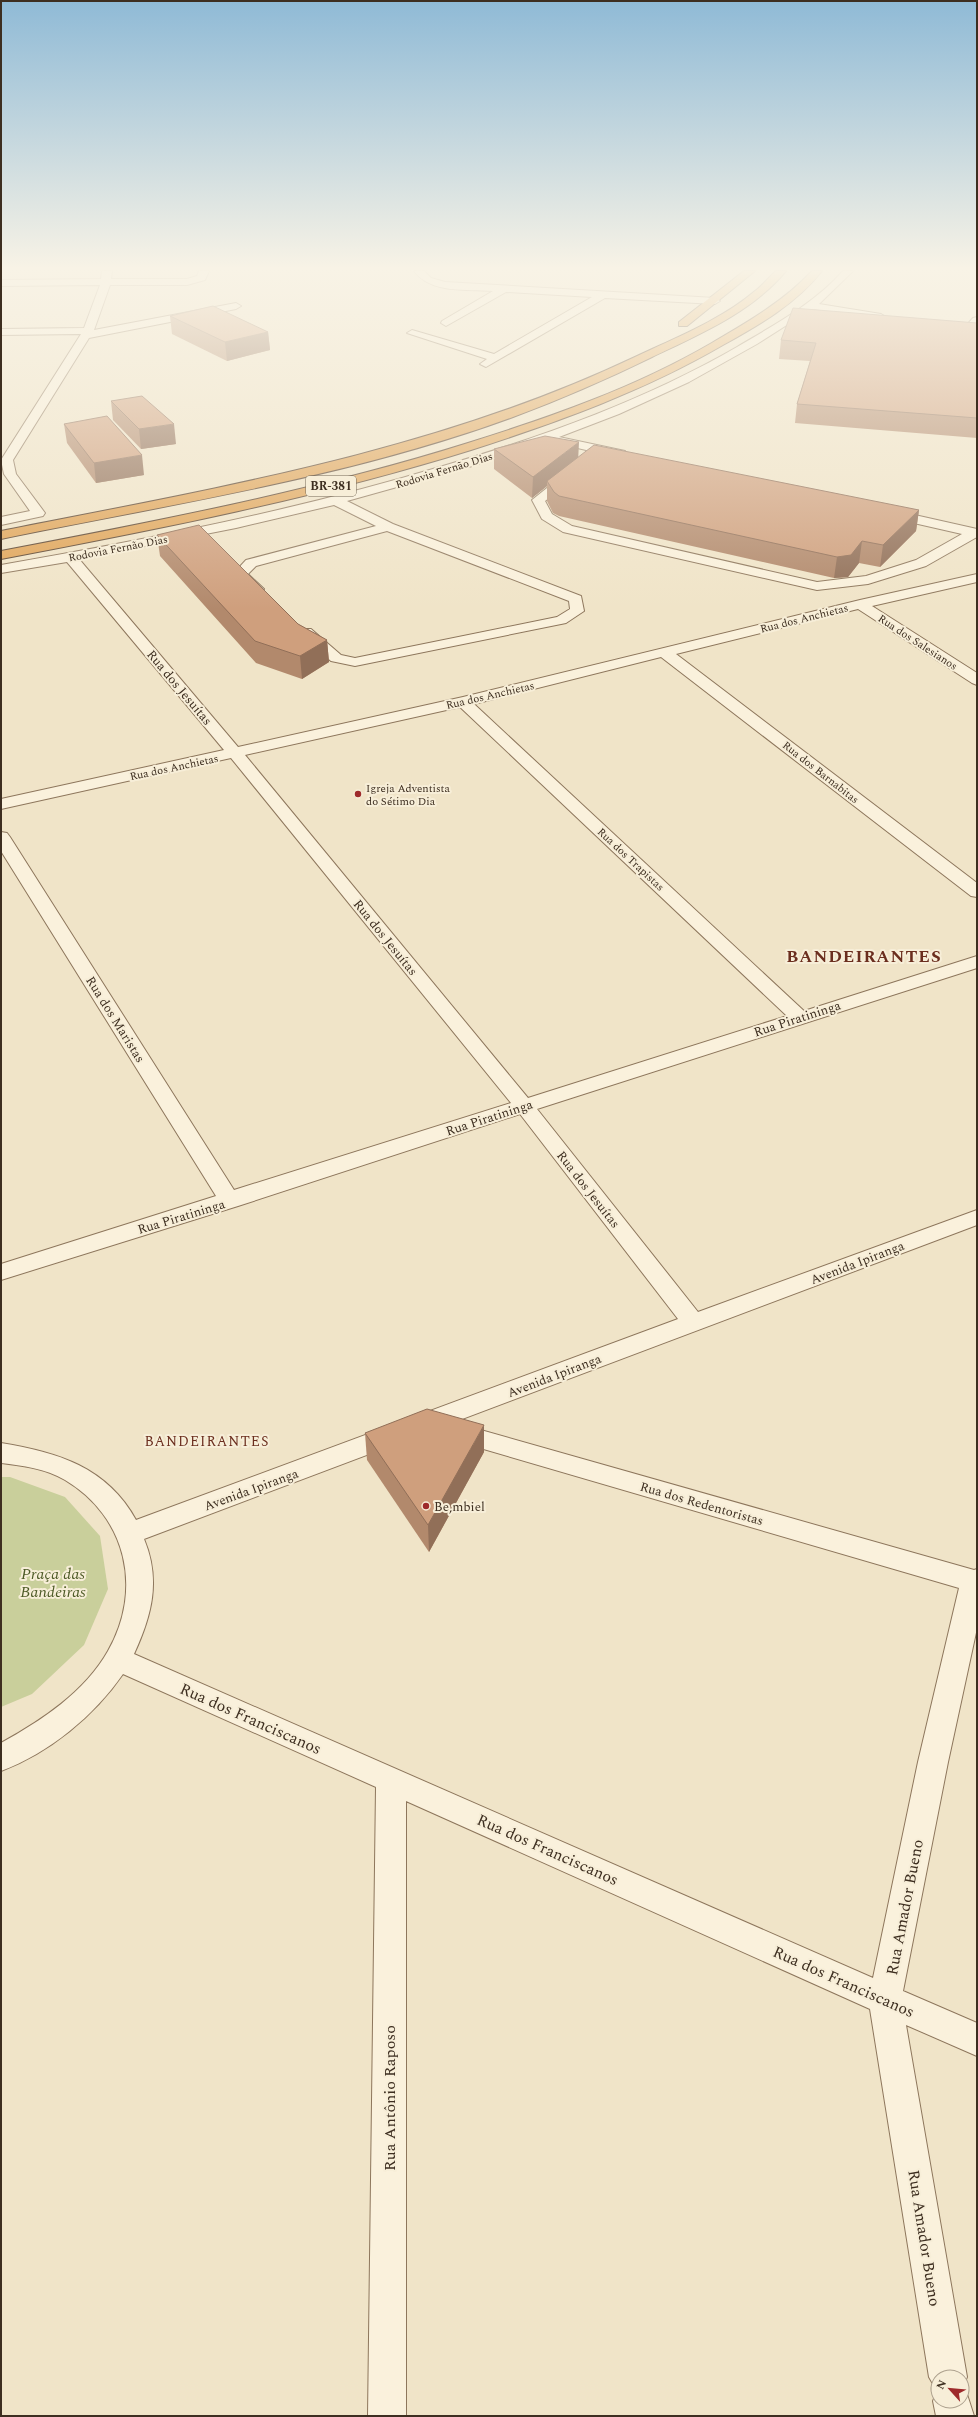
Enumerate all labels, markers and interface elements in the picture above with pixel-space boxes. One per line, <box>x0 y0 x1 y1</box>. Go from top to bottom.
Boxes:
street label: Rodovia Fernão Dias <box>393 448 495 493</box>
road number: BR-381 <box>306 476 356 496</box>
street label: Rodovia Fernão Dias <box>67 531 169 566</box>
street label: Rua dos Anchietas <box>758 599 850 638</box>
street label: Rua dos Salesianos <box>875 610 961 675</box>
street label: Rua dos Jesuítas <box>142 645 217 730</box>
street label: Rua dos Anchietas <box>444 677 536 714</box>
street label: Rua dos Barnabitas <box>779 737 863 808</box>
street label: Rua dos Anchietas <box>128 750 220 785</box>
place label: Igreja Adventista do Sétimo Dia <box>366 780 451 810</box>
marker: Igreja Adventista do Sétimo Dia <box>353 789 363 799</box>
street label: Rua dos Trapistas <box>593 824 668 895</box>
street label: Rua dos Jesuítas <box>348 895 422 980</box>
district label: BANDEIRANTES <box>786 944 942 970</box>
street label: Rua dos Maristas <box>81 972 150 1067</box>
street label: Rua Piratininga <box>751 995 844 1042</box>
street label: Rua Piratininga <box>443 1094 536 1141</box>
street label: Rua dos Jesuítas <box>552 1147 625 1233</box>
street label: Rua Piratininga <box>135 1194 228 1240</box>
street label: Avenida Ipiranga <box>807 1236 908 1290</box>
street label: Avenida Ipiranga <box>504 1349 605 1403</box>
district label: BANDEIRANTES <box>145 1431 269 1452</box>
street label: Avenida Ipiranga <box>201 1463 302 1516</box>
street label: Rua dos Redentoristas <box>638 1477 766 1531</box>
place label: Be,mbiel <box>434 1497 485 1517</box>
marker: Be,mbiel <box>421 1501 431 1511</box>
park label: Praça das Bandeiras <box>20 1562 86 1604</box>
street label: Rua dos Franciscanos <box>176 1677 325 1761</box>
street label: Rua dos Franciscanos <box>473 1808 622 1892</box>
street label: Rua Amador Bueno <box>880 1837 930 1977</box>
street label: Rua dos Franciscanos <box>769 1940 918 2024</box>
street label: Rua Antônio Raposo <box>378 2025 402 2171</box>
street label: Rua Amador Bueno <box>901 2168 947 2308</box>
north arrow <box>930 2369 970 2409</box>
text: N <box>932 2377 951 2393</box>

